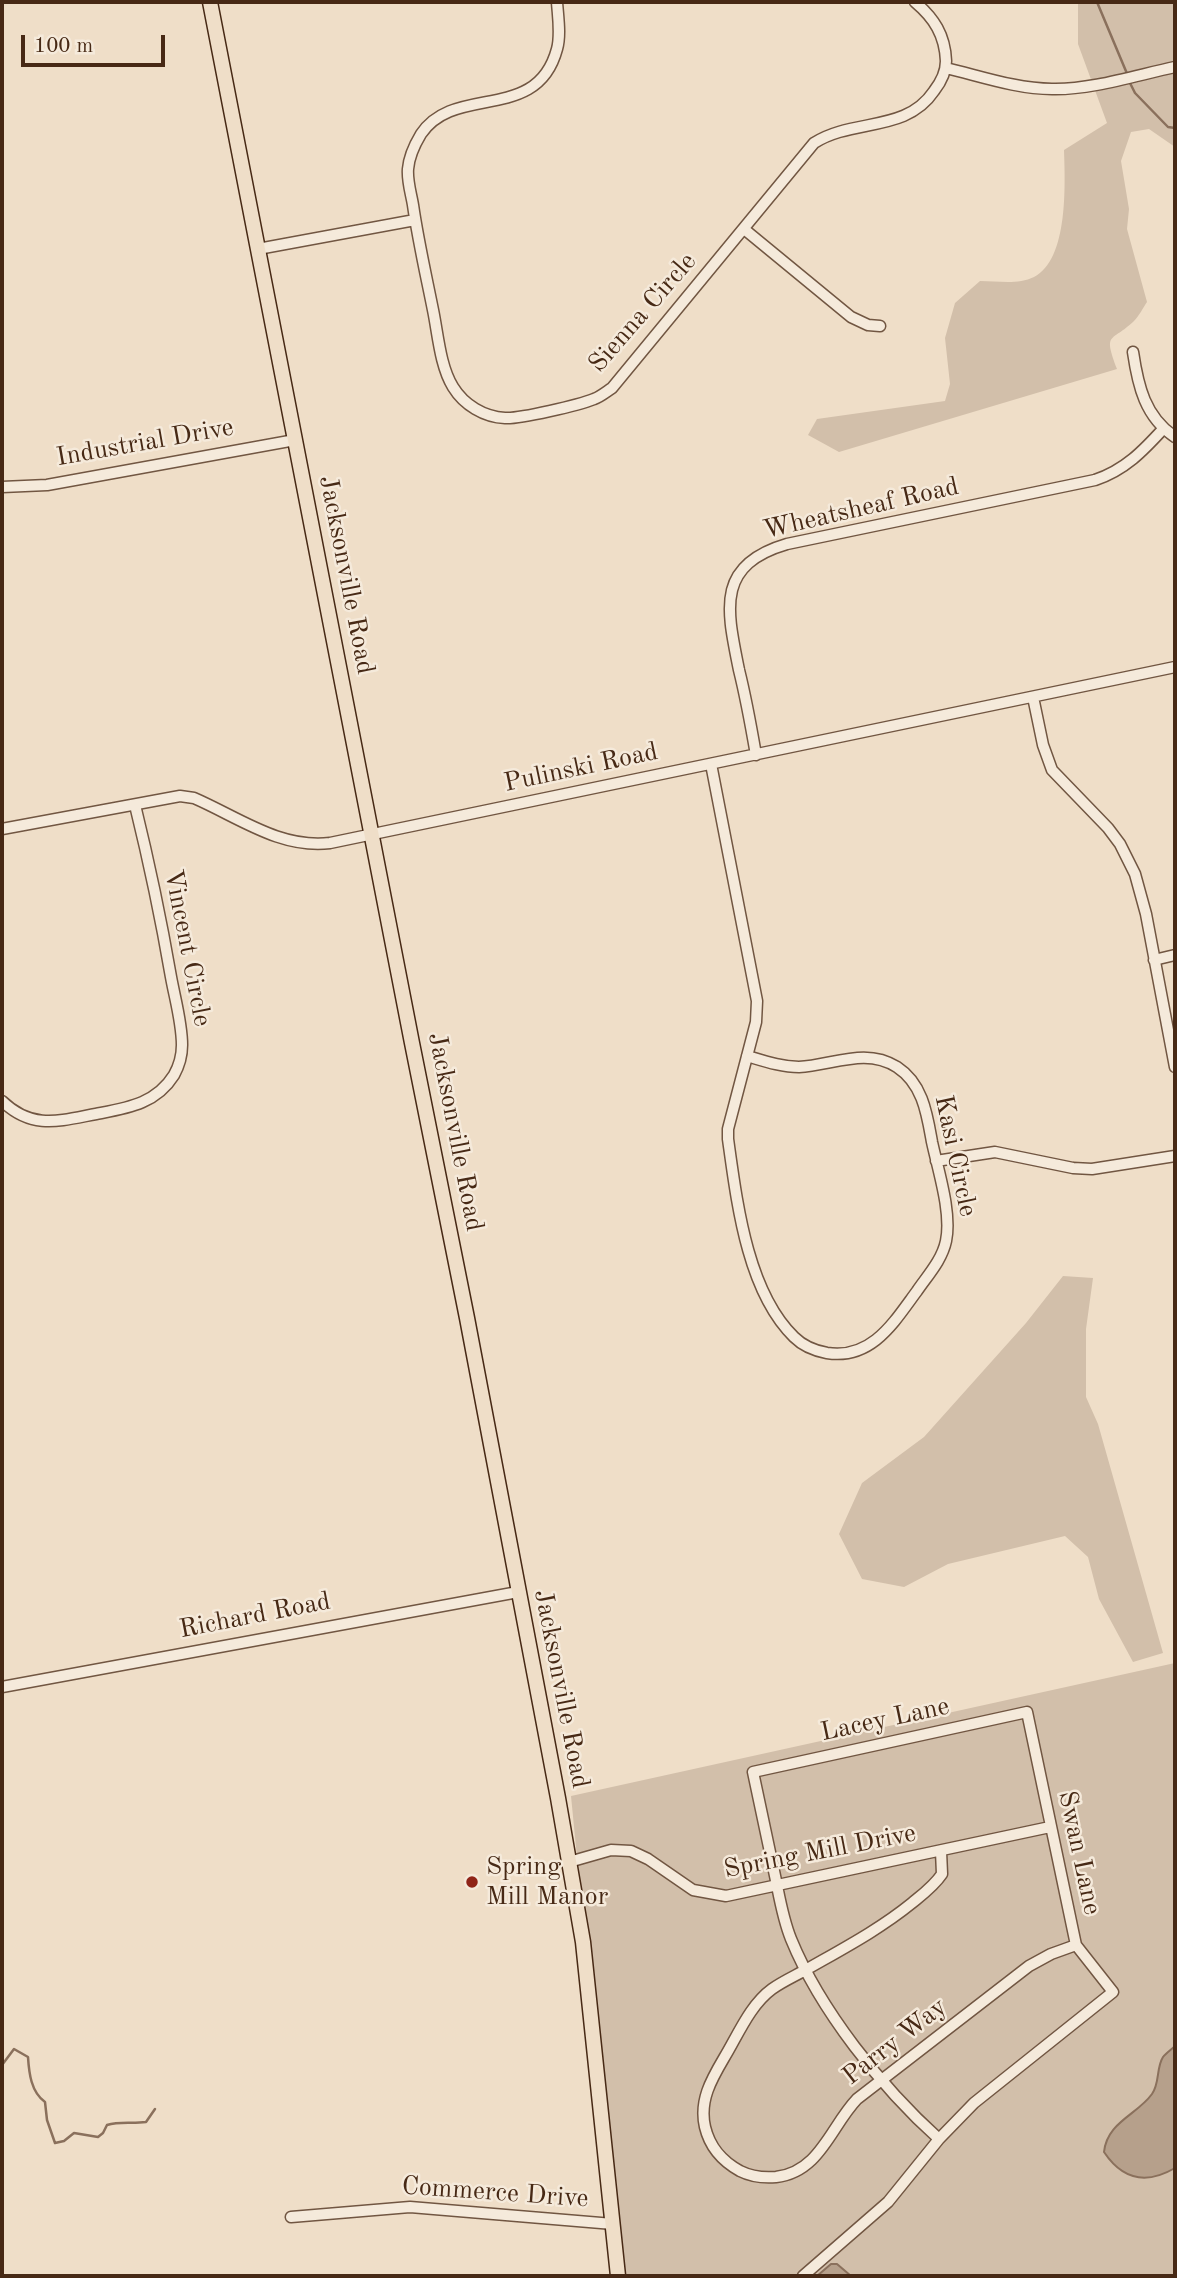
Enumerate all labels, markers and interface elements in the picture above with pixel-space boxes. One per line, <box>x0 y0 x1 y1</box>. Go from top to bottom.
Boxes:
scale bar <box>24 21 168 65</box>
text: 100 m <box>34 36 93 57</box>
street label: Sienna Circle <box>582 247 704 379</box>
street label: Industrial Drive <box>54 412 236 474</box>
street label: Wheatsheaf Road <box>760 471 962 547</box>
street label: Jacksonville Road <box>311 473 381 677</box>
street label: Pulinski Road <box>501 736 661 800</box>
street label: Vincent Circle <box>157 867 217 1029</box>
street label: Jacksonville Road <box>420 1030 490 1234</box>
street label: Kasi Circle <box>927 1092 983 1220</box>
street label: Richard Road <box>177 1586 333 1646</box>
street label: Jacksonville Road <box>526 1587 596 1791</box>
street label: Lacey Lane <box>818 1691 952 1749</box>
street label: Swan Lane <box>1051 1788 1107 1918</box>
street label: Spring Mill Drive <box>721 1818 919 1886</box>
place label: Spring Mill Manor <box>486 1851 608 1912</box>
marker: Spring Mill Manor <box>464 1874 480 1890</box>
street label: Parry Way <box>837 1992 953 2092</box>
street label: Commerce Drive <box>401 2171 589 2215</box>

